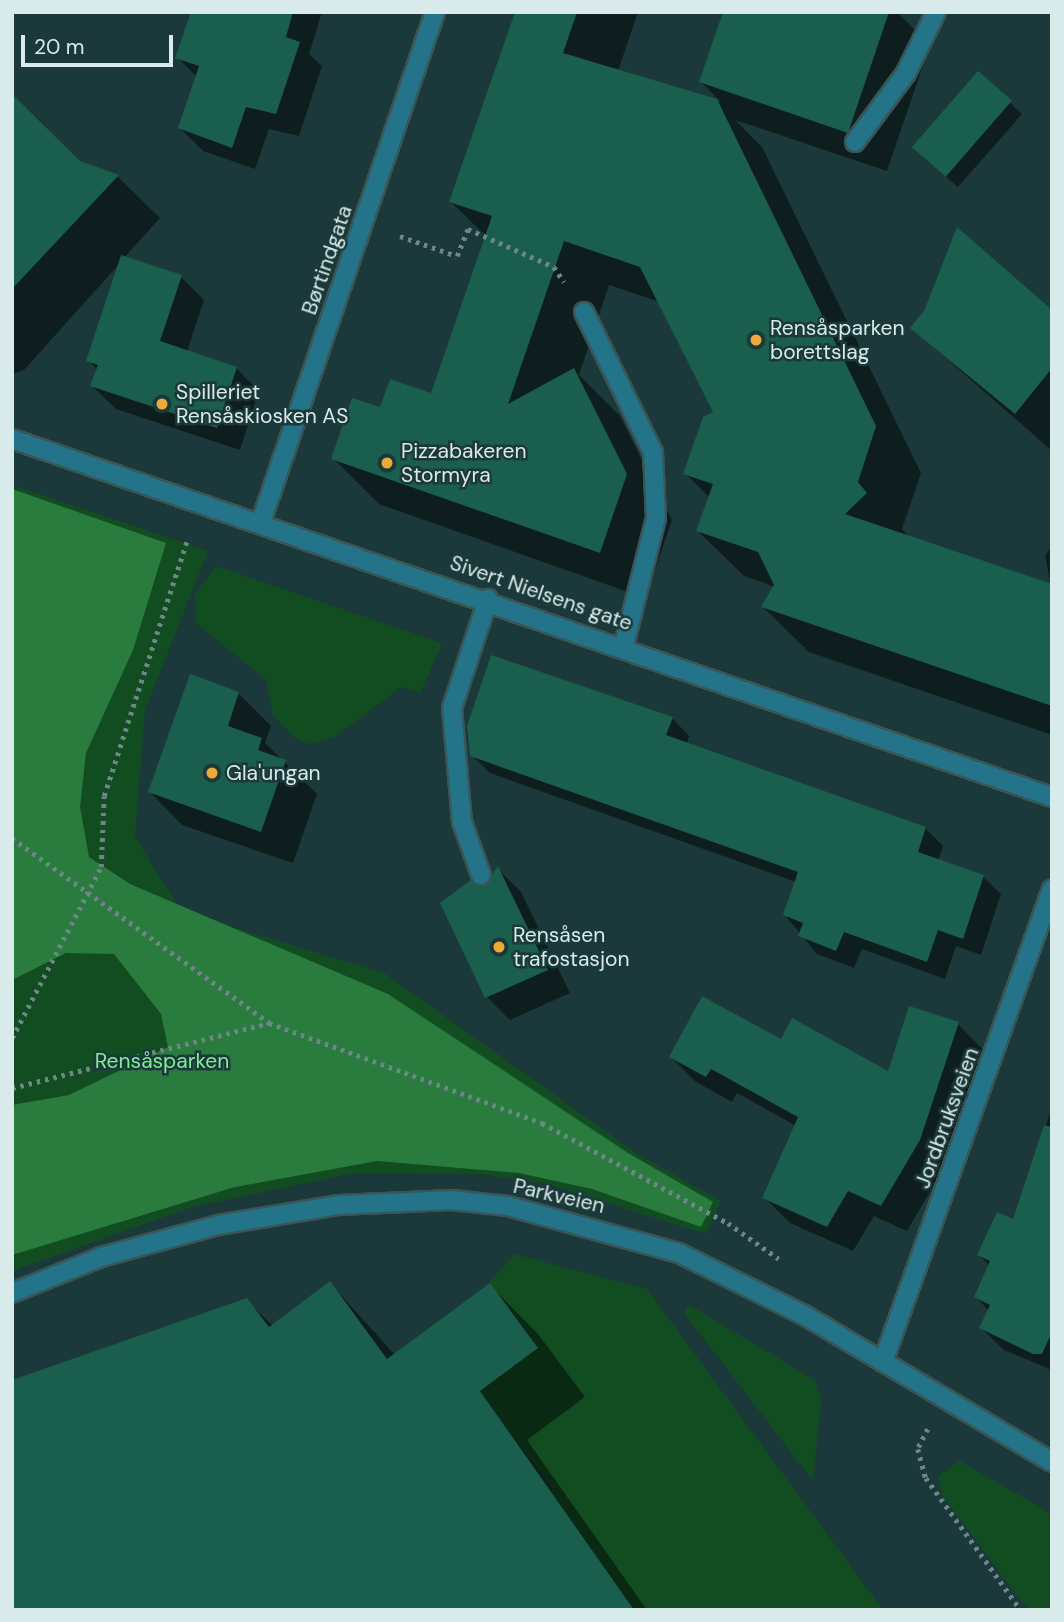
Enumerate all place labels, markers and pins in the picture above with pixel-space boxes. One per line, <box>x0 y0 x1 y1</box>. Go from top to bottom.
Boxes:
place label: Rensåsparken borettslag <box>770 315 904 365</box>
marker: Rensåsparken borettslag <box>748 332 764 348</box>
place label: Spilleriet Rensåskiosken AS <box>176 379 348 429</box>
marker: Spilleriet Rensåskiosken AS <box>154 396 170 412</box>
place label: Pizzabakeren Stormyra <box>401 438 527 488</box>
marker: Pizzabakeren Stormyra <box>379 455 395 471</box>
place label: Gla'ungan <box>226 760 321 786</box>
marker: Gla'ungan <box>204 765 220 781</box>
place label: Rensåsen trafostasjon <box>513 922 629 972</box>
marker: Rensåsen trafostasjon <box>491 939 507 955</box>

